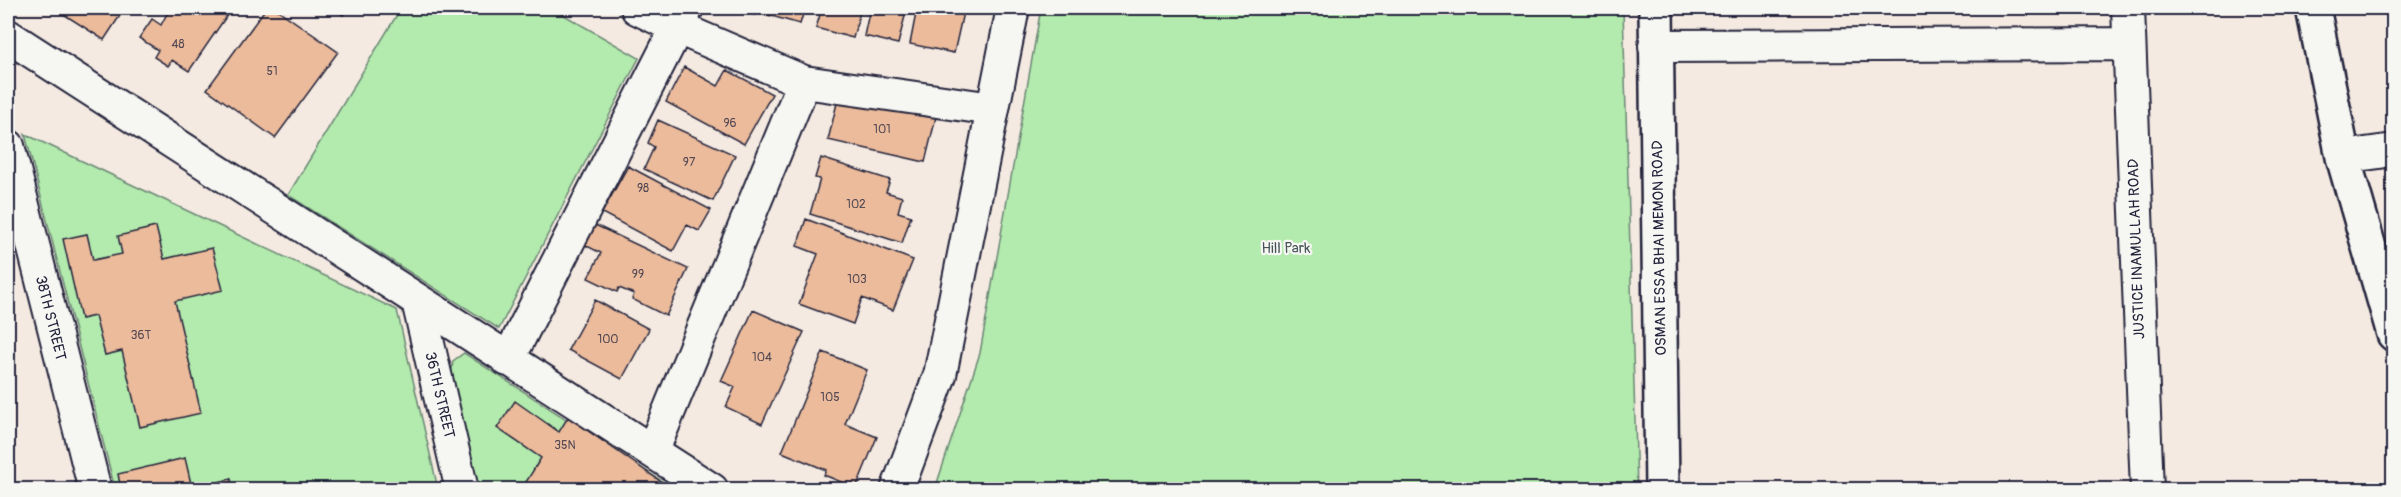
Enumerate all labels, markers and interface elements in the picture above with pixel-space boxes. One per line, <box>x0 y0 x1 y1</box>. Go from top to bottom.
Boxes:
house number: 48 <box>171 37 185 52</box>
house number: 51 <box>266 64 278 79</box>
house number: 96 <box>723 116 737 131</box>
house number: 101 <box>873 122 891 137</box>
street label: OSMAN ESSA BHAI MEMON ROAD <box>1648 140 1671 356</box>
house number: 97 <box>683 155 696 170</box>
street label: JUSTICE INAMULLAH ROAD <box>2124 159 2149 339</box>
house number: 98 <box>637 181 649 196</box>
house number: 102 <box>846 197 866 212</box>
park label: Hill Park <box>1262 239 1311 258</box>
house number: 99 <box>632 267 644 282</box>
house number: 103 <box>847 272 867 287</box>
street label: 38TH STREET <box>31 274 70 362</box>
house number: 36T <box>131 328 152 343</box>
house number: 100 <box>597 332 619 347</box>
street label: 36TH STREET <box>420 350 459 440</box>
house number: 104 <box>752 350 772 365</box>
house number: 105 <box>820 390 840 405</box>
house number: 35N <box>554 438 576 453</box>

